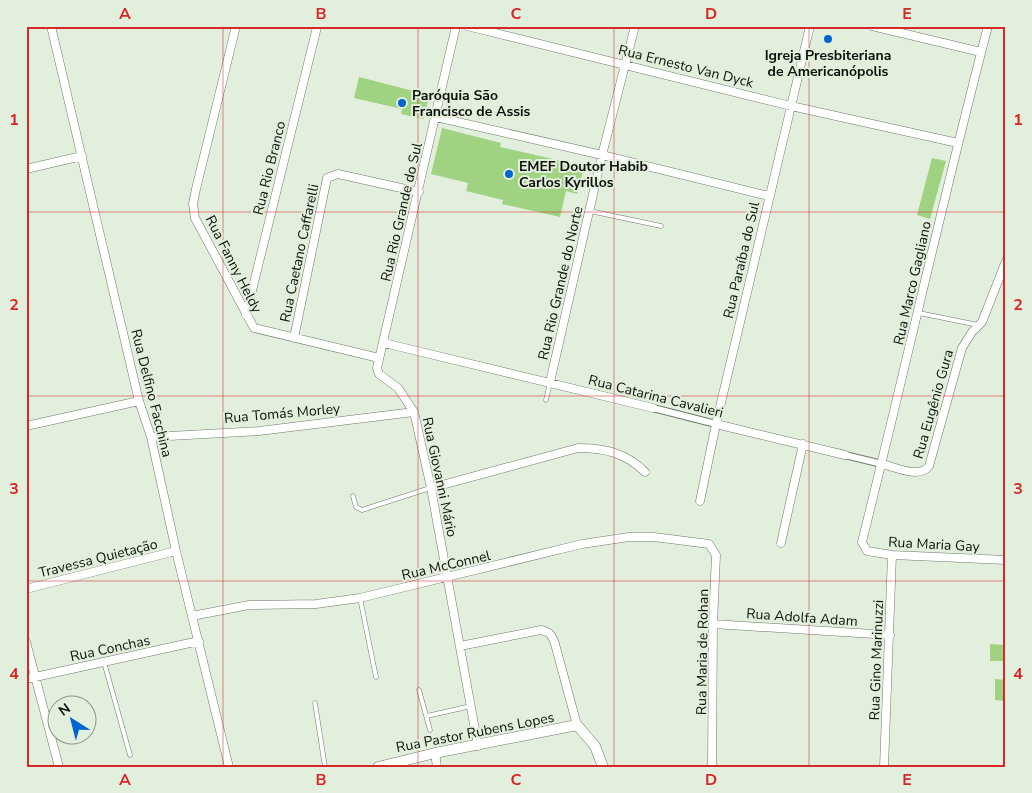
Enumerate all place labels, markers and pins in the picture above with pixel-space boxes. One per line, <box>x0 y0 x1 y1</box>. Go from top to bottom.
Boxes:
marker: Igreja Presbiteriana de Americanópolis <box>822 33 834 45</box>
place label: Igreja Presbiteriana de Americanópolis <box>765 46 891 81</box>
place label: Paróquia São Francisco de Assis <box>412 86 531 121</box>
marker: Paróquia São Francisco de Assis <box>396 97 408 109</box>
place label: EMEF Doutor Habib Carlos Kyrillos <box>519 157 648 192</box>
marker: EMEF Doutor Habib Carlos Kyrillos <box>503 168 515 180</box>

